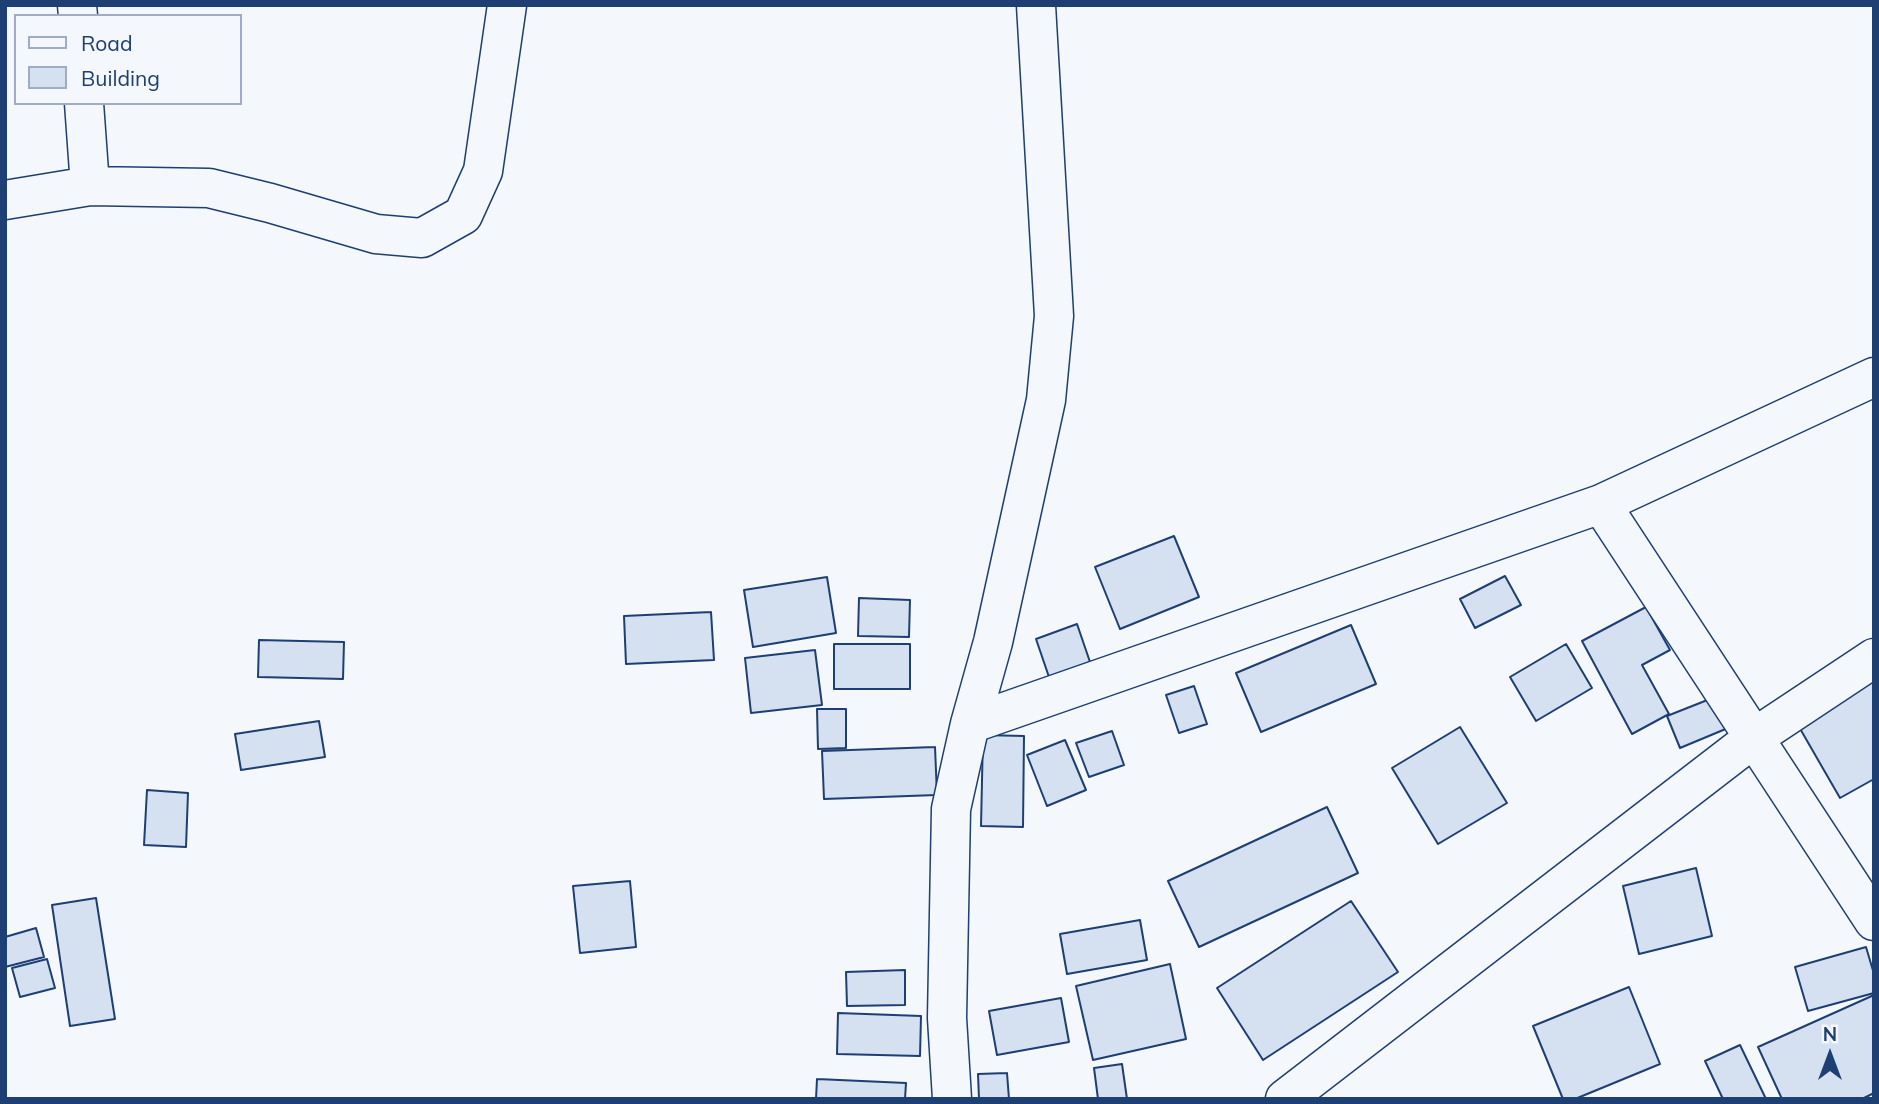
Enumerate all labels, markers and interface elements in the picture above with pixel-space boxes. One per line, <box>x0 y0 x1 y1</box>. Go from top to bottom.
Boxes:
legend <box>14 14 242 105</box>
text: Road <box>81 30 132 56</box>
text: Building <box>81 65 160 91</box>
north arrow <box>1795 1020 1865 1090</box>
text: N <box>1823 1022 1837 1046</box>

